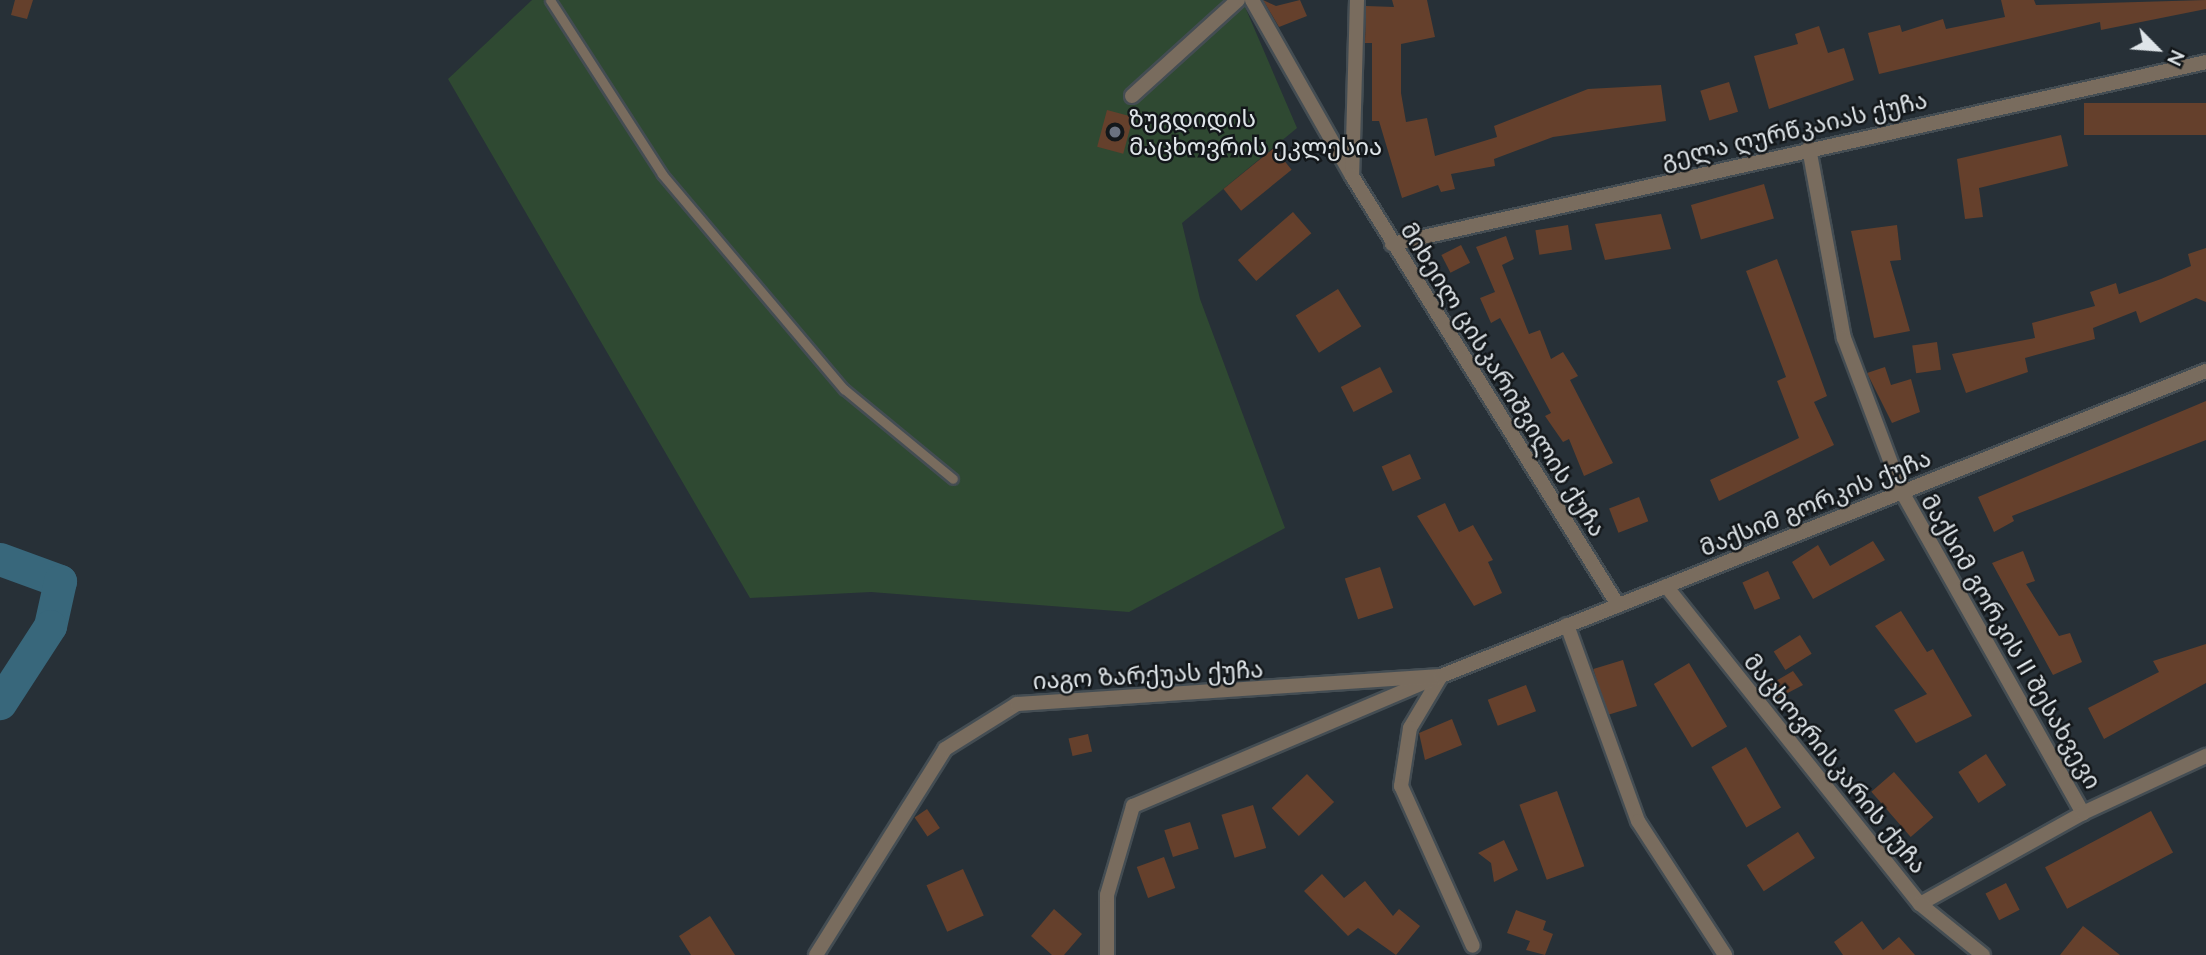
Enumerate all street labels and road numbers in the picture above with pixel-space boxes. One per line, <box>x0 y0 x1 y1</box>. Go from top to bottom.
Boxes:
street label: გელა ღურწკაიას ქუჩა <box>1658 84 1930 174</box>
street label: მიხეილ ცისკარიშვილის ქუჩა <box>1395 217 1613 541</box>
street label: მაქსიმ გორკის ქუჩა <box>1695 442 1935 562</box>
street label: მაქსიმ გორკის II შესახვევი <box>1916 488 2108 794</box>
street label: მაცხოვრისკარის ქუჩა <box>1738 647 1934 879</box>
street label: იაგო ზარქუას ქუჩა <box>1032 654 1264 694</box>

